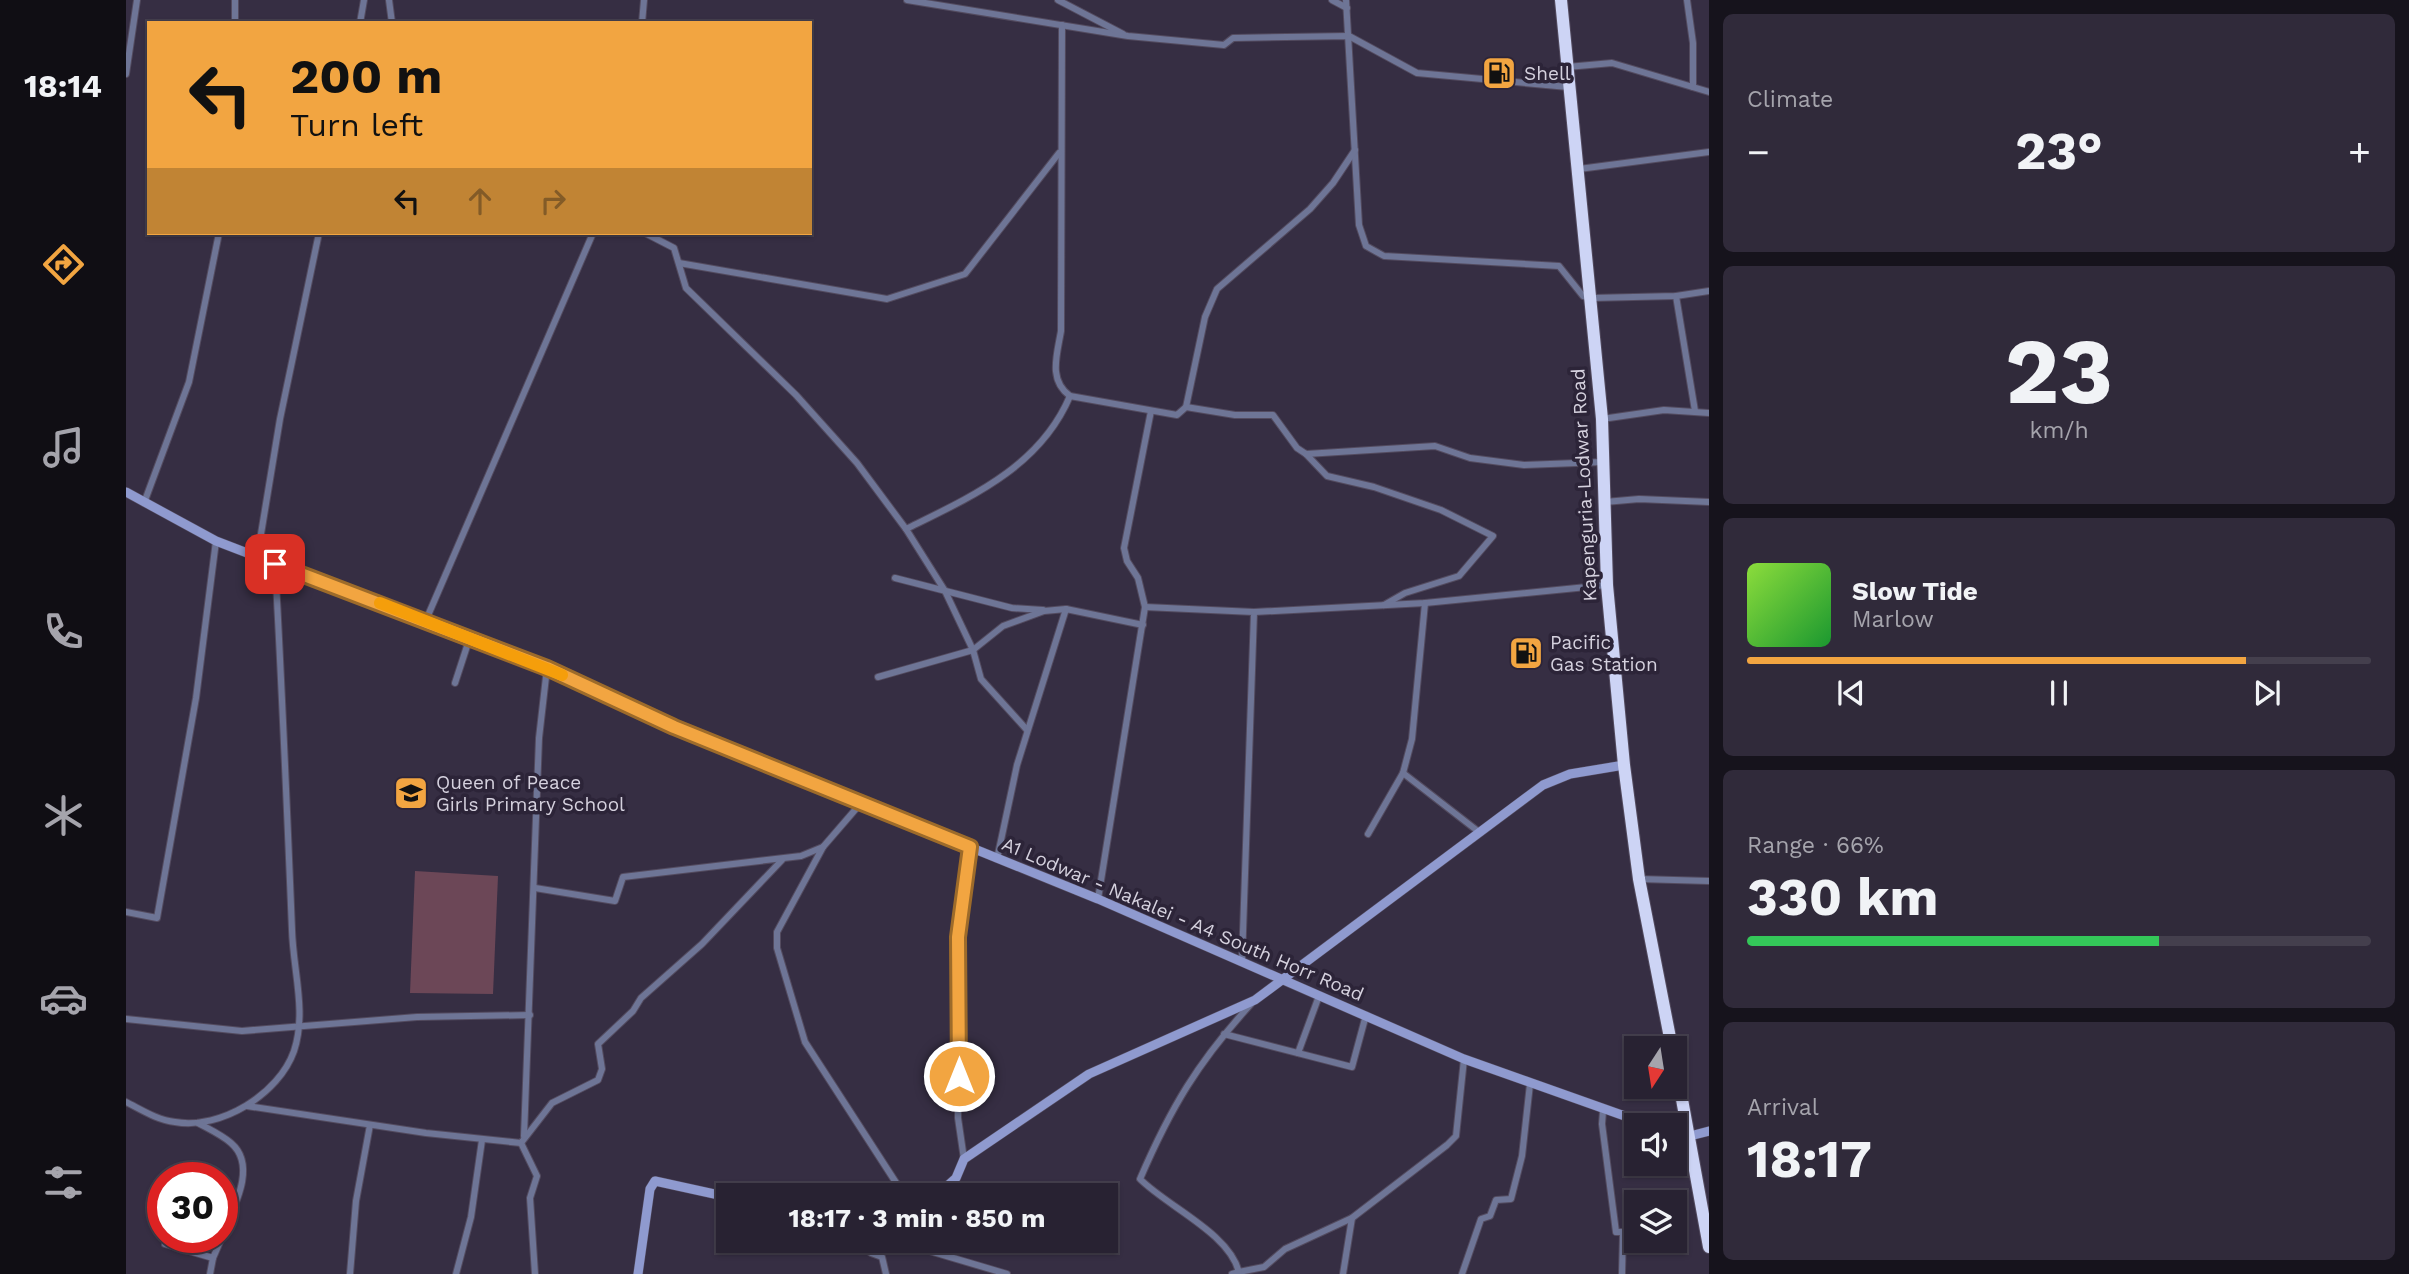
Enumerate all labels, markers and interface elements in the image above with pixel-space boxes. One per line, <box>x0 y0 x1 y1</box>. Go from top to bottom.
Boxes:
text: 200 m <box>290 47 442 105</box>
icon: left <box>175 49 266 140</box>
fuel station icon: Shell <box>1480 54 1518 92</box>
place label: Shell <box>1524 62 1571 85</box>
text: 18:14 <box>24 67 102 105</box>
text: Climate <box>1747 86 1833 113</box>
text: Turn left <box>290 106 423 144</box>
text: 23° <box>2015 121 2103 182</box>
text: − <box>1747 130 1770 174</box>
text: + <box>2348 130 2371 174</box>
icon: left <box>388 182 426 220</box>
icon: ahead <box>461 182 499 220</box>
icon: right <box>534 182 572 220</box>
icon: directions <box>39 240 88 289</box>
text: 23 <box>2005 318 2113 425</box>
street label: Kapenguria-Lodwar Road <box>1566 368 1602 602</box>
text: km/h <box>2029 417 2089 444</box>
icon: music <box>39 423 88 472</box>
pin <box>245 534 305 594</box>
icon: arrive <box>256 545 294 583</box>
text: Slow Tide <box>1852 576 1978 606</box>
text: Marlow <box>1852 606 1934 633</box>
icon: phone <box>39 607 88 656</box>
place label: Pacific Gas Station <box>1550 631 1658 676</box>
fuel station icon: Pacific Gas Station <box>1507 634 1545 672</box>
icon: previous <box>1832 674 1870 712</box>
icon: pause <box>2040 674 2078 712</box>
icon: next <box>2248 674 2286 712</box>
place label: Queen of Peace Girls Primary School <box>436 771 625 816</box>
school or university icon: Queen of Peace Girls Primary School <box>392 774 430 812</box>
icon: climate <box>39 791 88 840</box>
street label: A1 Lodwar - Nakalei - A4 South Horr Road <box>999 832 1367 1006</box>
text: Range · 66% <box>1747 832 1884 859</box>
text: 330 km <box>1747 867 1938 928</box>
icon: car <box>39 974 88 1023</box>
north arrow <box>1624 1036 1687 1099</box>
map controls <box>1624 1036 1687 1253</box>
position arrow <box>922 1039 996 1113</box>
text: Arrival <box>1747 1094 1819 1121</box>
button: sound <box>1624 1113 1687 1176</box>
text: 18:17 <box>1747 1129 1872 1190</box>
icon: filters <box>39 1158 88 1207</box>
speed limit sign: 30 <box>147 1162 238 1253</box>
button: layers <box>1624 1190 1687 1253</box>
text: 18:17 · 3 min · 850 m <box>789 1203 1045 1233</box>

